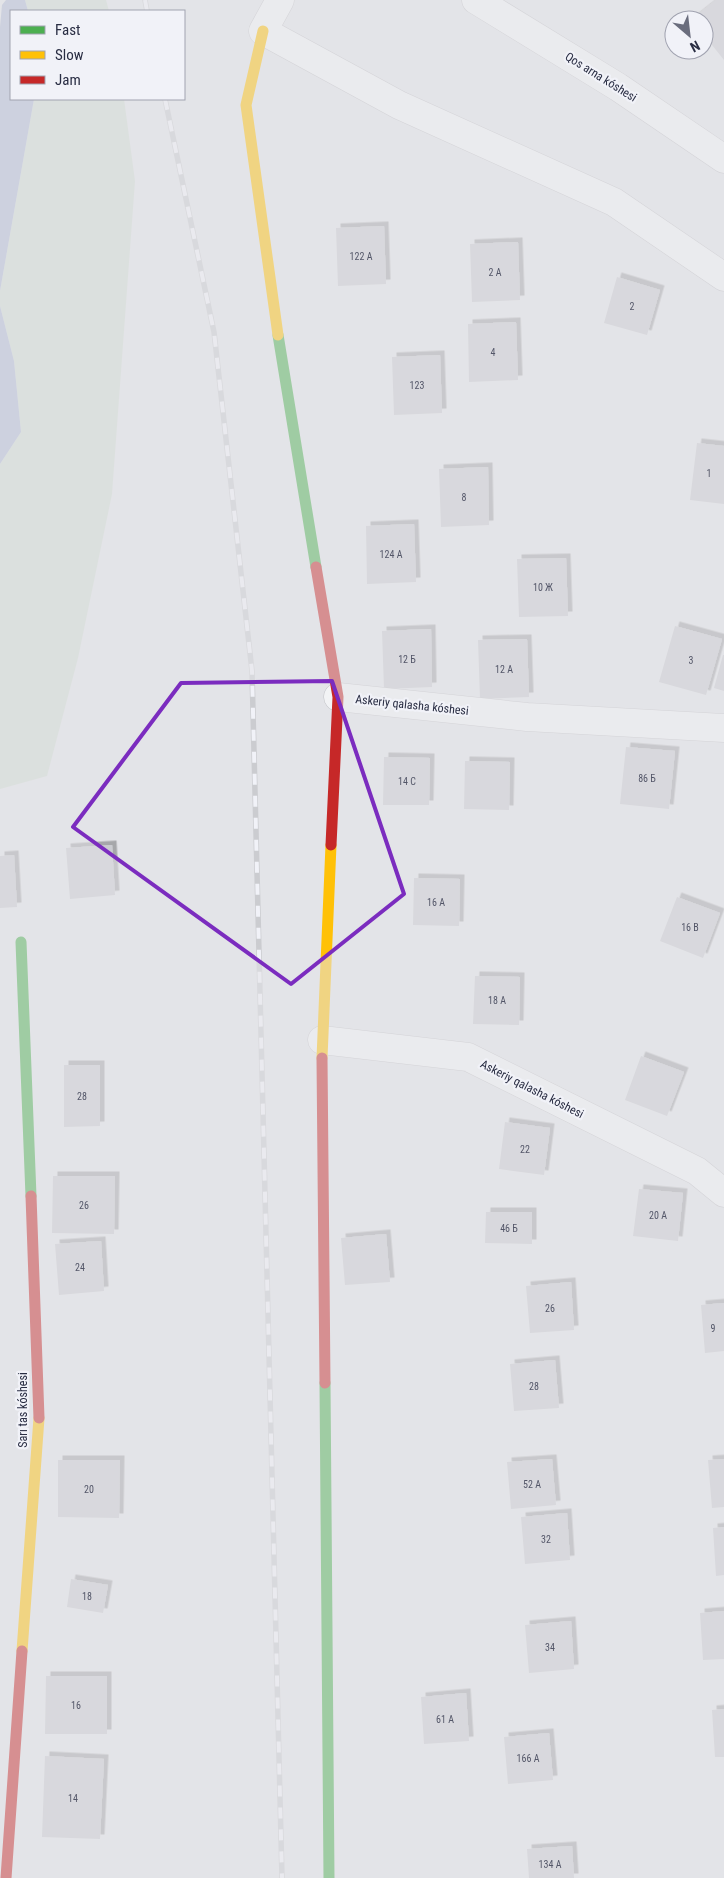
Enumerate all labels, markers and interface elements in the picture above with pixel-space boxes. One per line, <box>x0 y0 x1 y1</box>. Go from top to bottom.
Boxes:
legend <box>10 10 185 100</box>
north arrow <box>664 10 714 60</box>
text: Fast <box>55 21 80 39</box>
text: N <box>688 37 703 56</box>
text: Slow <box>55 46 84 64</box>
street label: Qos arna kóshesi <box>563 49 639 105</box>
text: Jam <box>55 71 81 89</box>
house number: 122 А <box>350 251 373 262</box>
house number: 2 А <box>489 267 502 278</box>
house number: 2 <box>630 301 635 312</box>
house number: 4 <box>491 347 496 358</box>
house number: 123 <box>410 380 424 391</box>
house number: 1 <box>707 468 711 479</box>
house number: 8 <box>462 492 467 503</box>
house number: 124 А <box>380 549 403 560</box>
house number: 10 Ж <box>533 582 553 593</box>
house number: 12 Б <box>398 654 416 665</box>
house number: 3 <box>689 655 694 666</box>
house number: 12 А <box>495 664 513 675</box>
street label: Askeriy qalasha kóshesi <box>355 692 469 718</box>
house number: 86 Б <box>638 773 656 784</box>
house number: 14 С <box>398 776 416 787</box>
house number: 16 А <box>427 897 445 908</box>
house number: 16 В <box>681 922 699 933</box>
house number: 18 А <box>488 995 506 1006</box>
street label: Askeriy qalasha kóshesi <box>478 1057 586 1121</box>
house number: 28 <box>77 1091 87 1102</box>
house number: 22 <box>520 1144 530 1155</box>
house number: 26 <box>79 1200 89 1211</box>
house number: 20 А <box>649 1210 667 1221</box>
house number: 46 Б <box>500 1223 518 1234</box>
house number: 24 <box>75 1262 85 1273</box>
house number: 26 <box>545 1303 555 1314</box>
house number: 9 <box>711 1323 716 1334</box>
street label: Sarı tas kóshesi <box>16 1372 30 1448</box>
house number: 28 <box>529 1381 539 1392</box>
house number: 52 А <box>523 1479 541 1490</box>
house number: 20 <box>84 1484 94 1495</box>
house number: 32 <box>541 1534 551 1545</box>
house number: 18 <box>82 1591 92 1602</box>
house number: 34 <box>545 1642 555 1653</box>
house number: 16 <box>71 1700 81 1711</box>
house number: 61 А <box>436 1714 454 1725</box>
house number: 166 А <box>517 1753 540 1764</box>
house number: 14 <box>68 1793 78 1804</box>
house number: 134 А <box>539 1859 562 1870</box>

